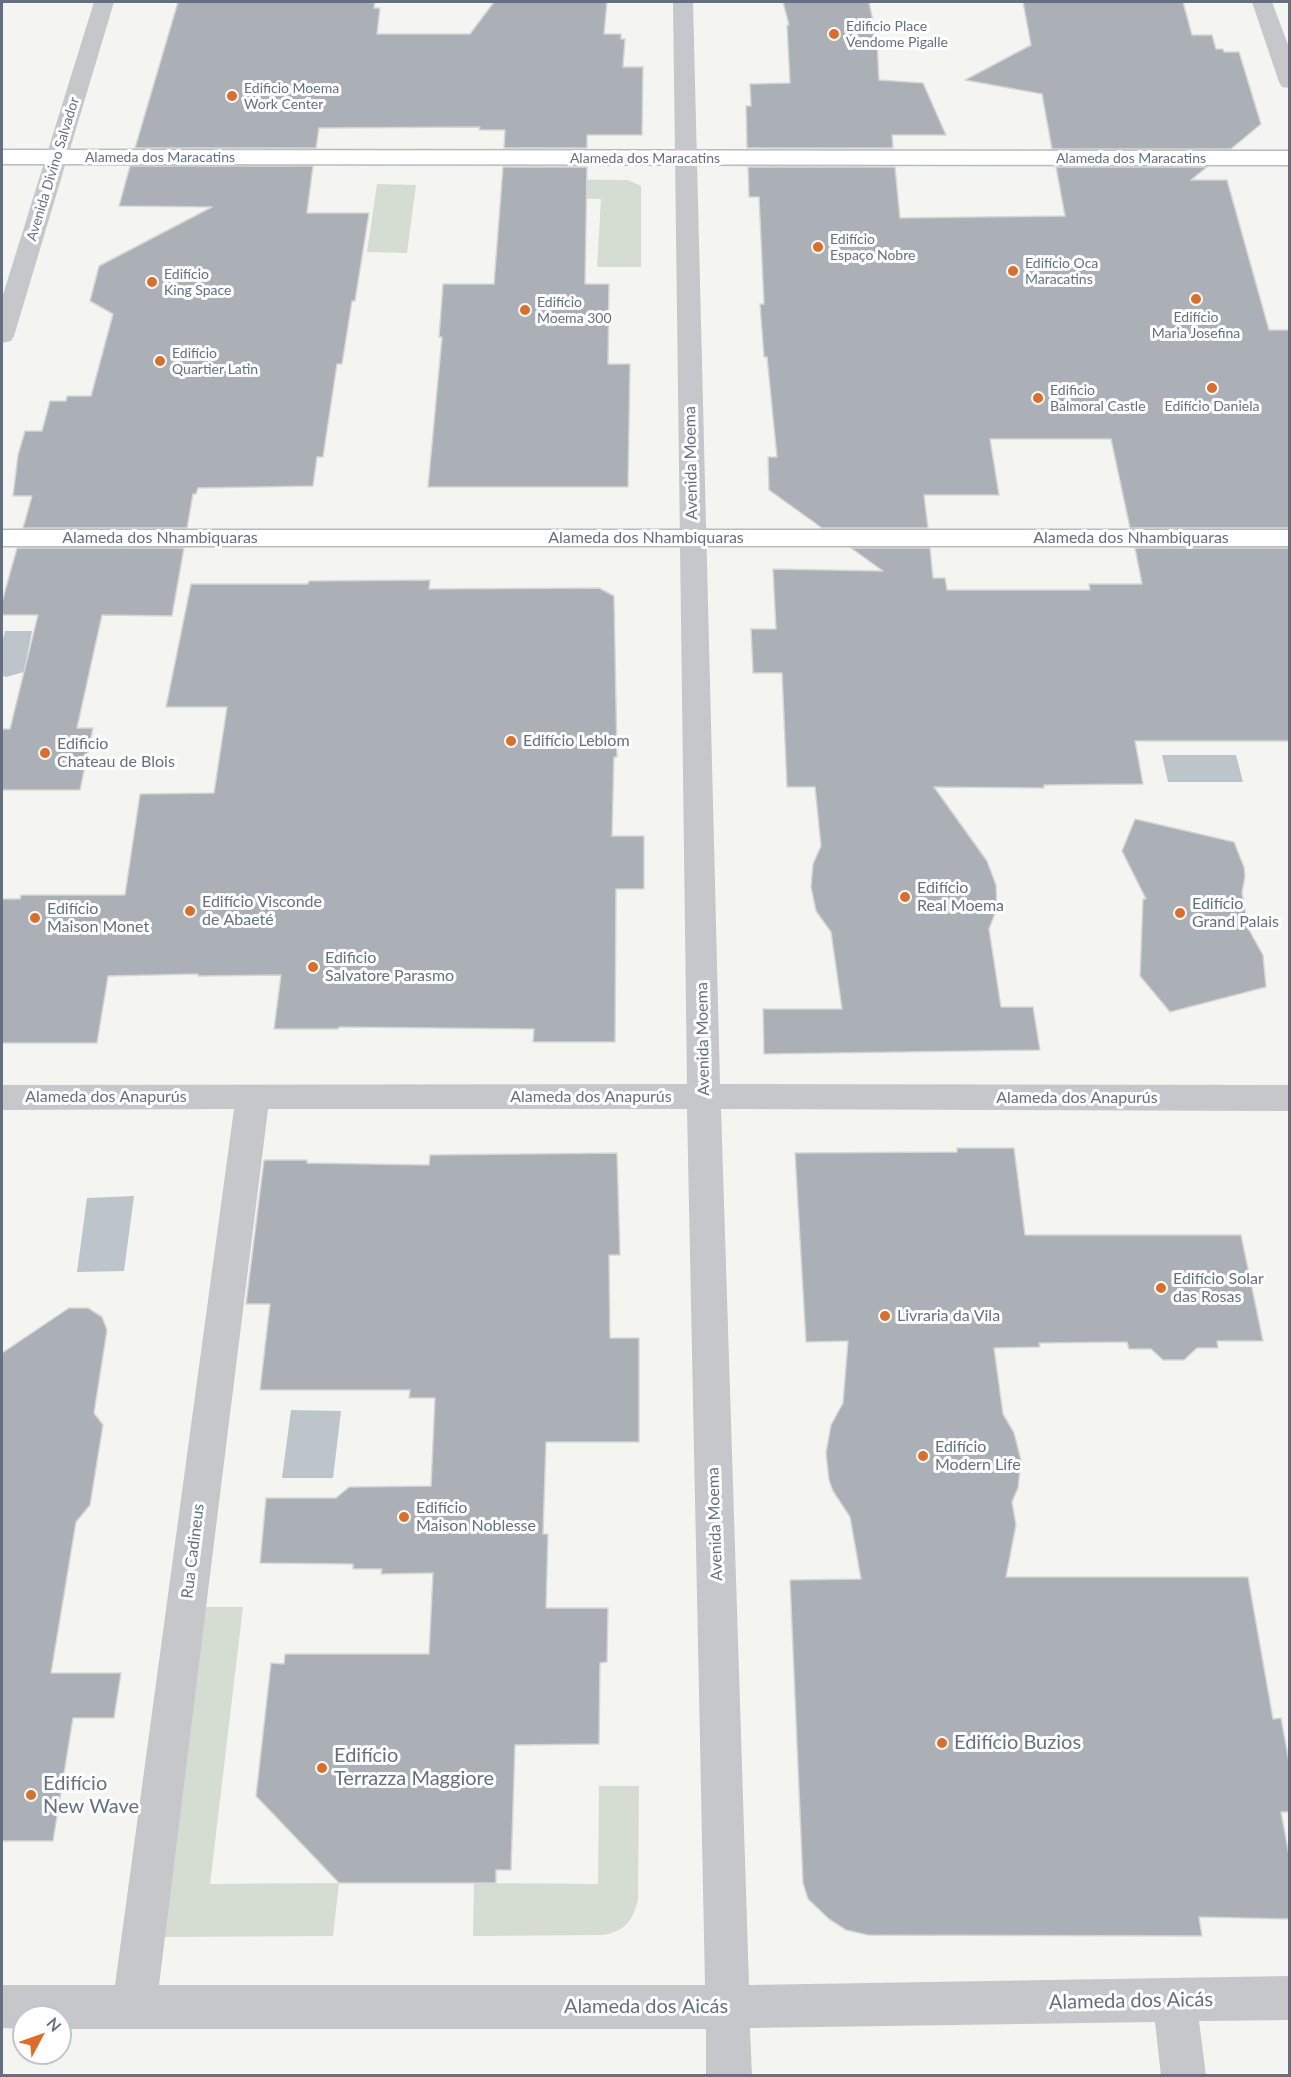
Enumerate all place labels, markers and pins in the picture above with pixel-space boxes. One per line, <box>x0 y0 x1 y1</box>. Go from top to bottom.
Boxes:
place label: Edificio Place Vendome Pigalle <box>846 18 948 50</box>
marker: Edificio Place Vendome Pigalle <box>827 27 841 41</box>
place label: Edificio Moema Work Center <box>244 80 339 112</box>
marker: Edificio Moema Work Center <box>225 89 239 103</box>
place label: Edifício Espaço Nobre <box>830 231 915 264</box>
marker: Edifício Espaço Nobre <box>811 240 825 254</box>
place label: Edifício Oca Maracatins <box>1025 255 1098 288</box>
marker: Edifício Oca Maracatins <box>1006 264 1020 278</box>
place label: Edifício King Space <box>164 266 232 298</box>
marker: Edifício King Space <box>145 275 159 289</box>
marker: Edifício Maria Josefina <box>1189 292 1203 306</box>
place label: Edifício Moema 300 <box>537 294 612 326</box>
marker: Edifício Moema 300 <box>518 303 532 317</box>
place label: Edifício Maria Josefina <box>1152 309 1240 342</box>
place label: Edifício Quartier Latin <box>172 345 258 378</box>
marker: Edifício Quartier Latin <box>153 354 167 368</box>
marker: Edifício Daniela <box>1205 381 1219 395</box>
place label: Edificio Balmoral Castle <box>1050 382 1146 414</box>
marker: Edificio Balmoral Castle <box>1031 391 1045 405</box>
place label: Edifício Daniela <box>1165 398 1259 414</box>
place label: Edifício Leblom <box>523 731 630 751</box>
place label: Edificio Chateau de Blois <box>57 734 175 772</box>
marker: Edifício Leblom <box>504 734 518 748</box>
marker: Edificio Chateau de Blois <box>38 746 52 760</box>
place label: Edifício Real Moema <box>917 878 1004 916</box>
marker: Edifício Real Moema <box>898 890 912 904</box>
place label: Edifício Visconde de Abaeté <box>202 892 322 930</box>
place label: Edifício Grand Palais <box>1192 894 1279 932</box>
place label: Edifício Maison Monet <box>47 899 149 937</box>
marker: Edifício Visconde de Abaeté <box>183 904 197 918</box>
marker: Edifício Grand Palais <box>1173 906 1187 920</box>
marker: Edifício Maison Monet <box>28 911 42 925</box>
place label: Edificio Salvatore Parasmo <box>325 948 454 986</box>
marker: Edificio Salvatore Parasmo <box>306 960 320 974</box>
place label: Edifício Solar das Rosas <box>1173 1269 1264 1307</box>
marker: Edifício Solar das Rosas <box>1154 1281 1168 1295</box>
place label: Livraria da Vila <box>897 1306 1000 1326</box>
marker: Livraria da Vila <box>878 1309 892 1323</box>
place label: Edifício Modern Life <box>935 1437 1021 1475</box>
marker: Edifício Modern Life <box>916 1449 930 1463</box>
place label: Edifício Maison Noblesse <box>416 1498 536 1536</box>
marker: Edifício Maison Noblesse <box>397 1510 411 1524</box>
place label: Edifício Buzios <box>954 1731 1081 1755</box>
marker: Edifício Buzios <box>935 1736 949 1750</box>
place label: Edifício Terrazza Maggiore <box>334 1744 494 1791</box>
marker: Edifício Terrazza Maggiore <box>315 1761 329 1775</box>
place label: Edifício New Wave <box>43 1772 139 1819</box>
marker: Edifício New Wave <box>24 1788 38 1802</box>

